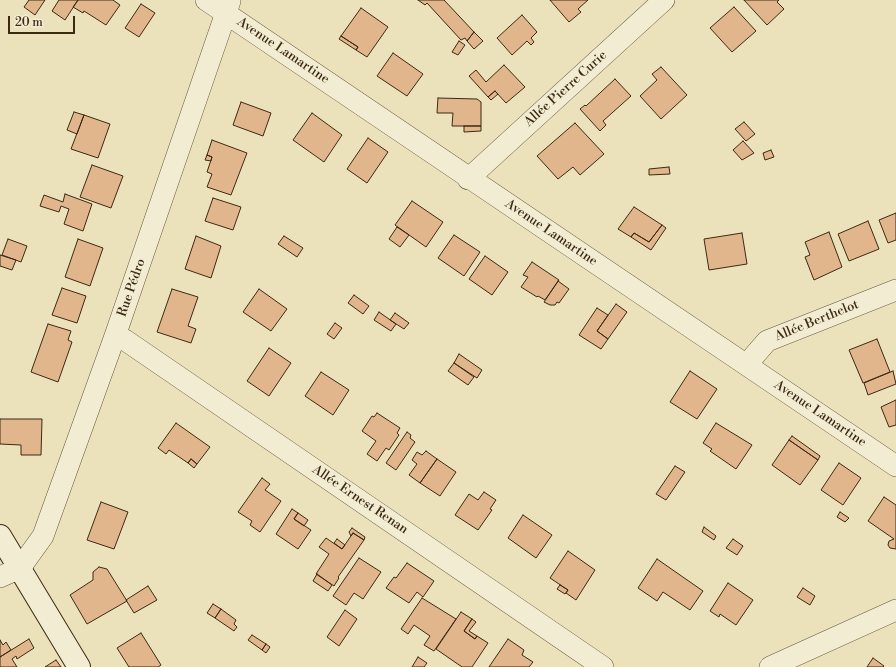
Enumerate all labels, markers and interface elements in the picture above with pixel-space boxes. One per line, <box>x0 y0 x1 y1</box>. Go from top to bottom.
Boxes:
scale bar <box>10 8 77 34</box>
street label: Avenue Lamartine <box>234 14 332 88</box>
text: 20 m <box>15 15 43 30</box>
street label: Allée Pierre Curie <box>521 48 611 130</box>
street label: Avenue Lamartine <box>502 196 600 270</box>
street label: Rue Pédro <box>115 257 149 319</box>
street label: Allée Berthelot <box>773 297 861 345</box>
street label: Avenue Lamartine <box>771 377 869 451</box>
street label: Allée Ernest Renan <box>309 462 411 538</box>

